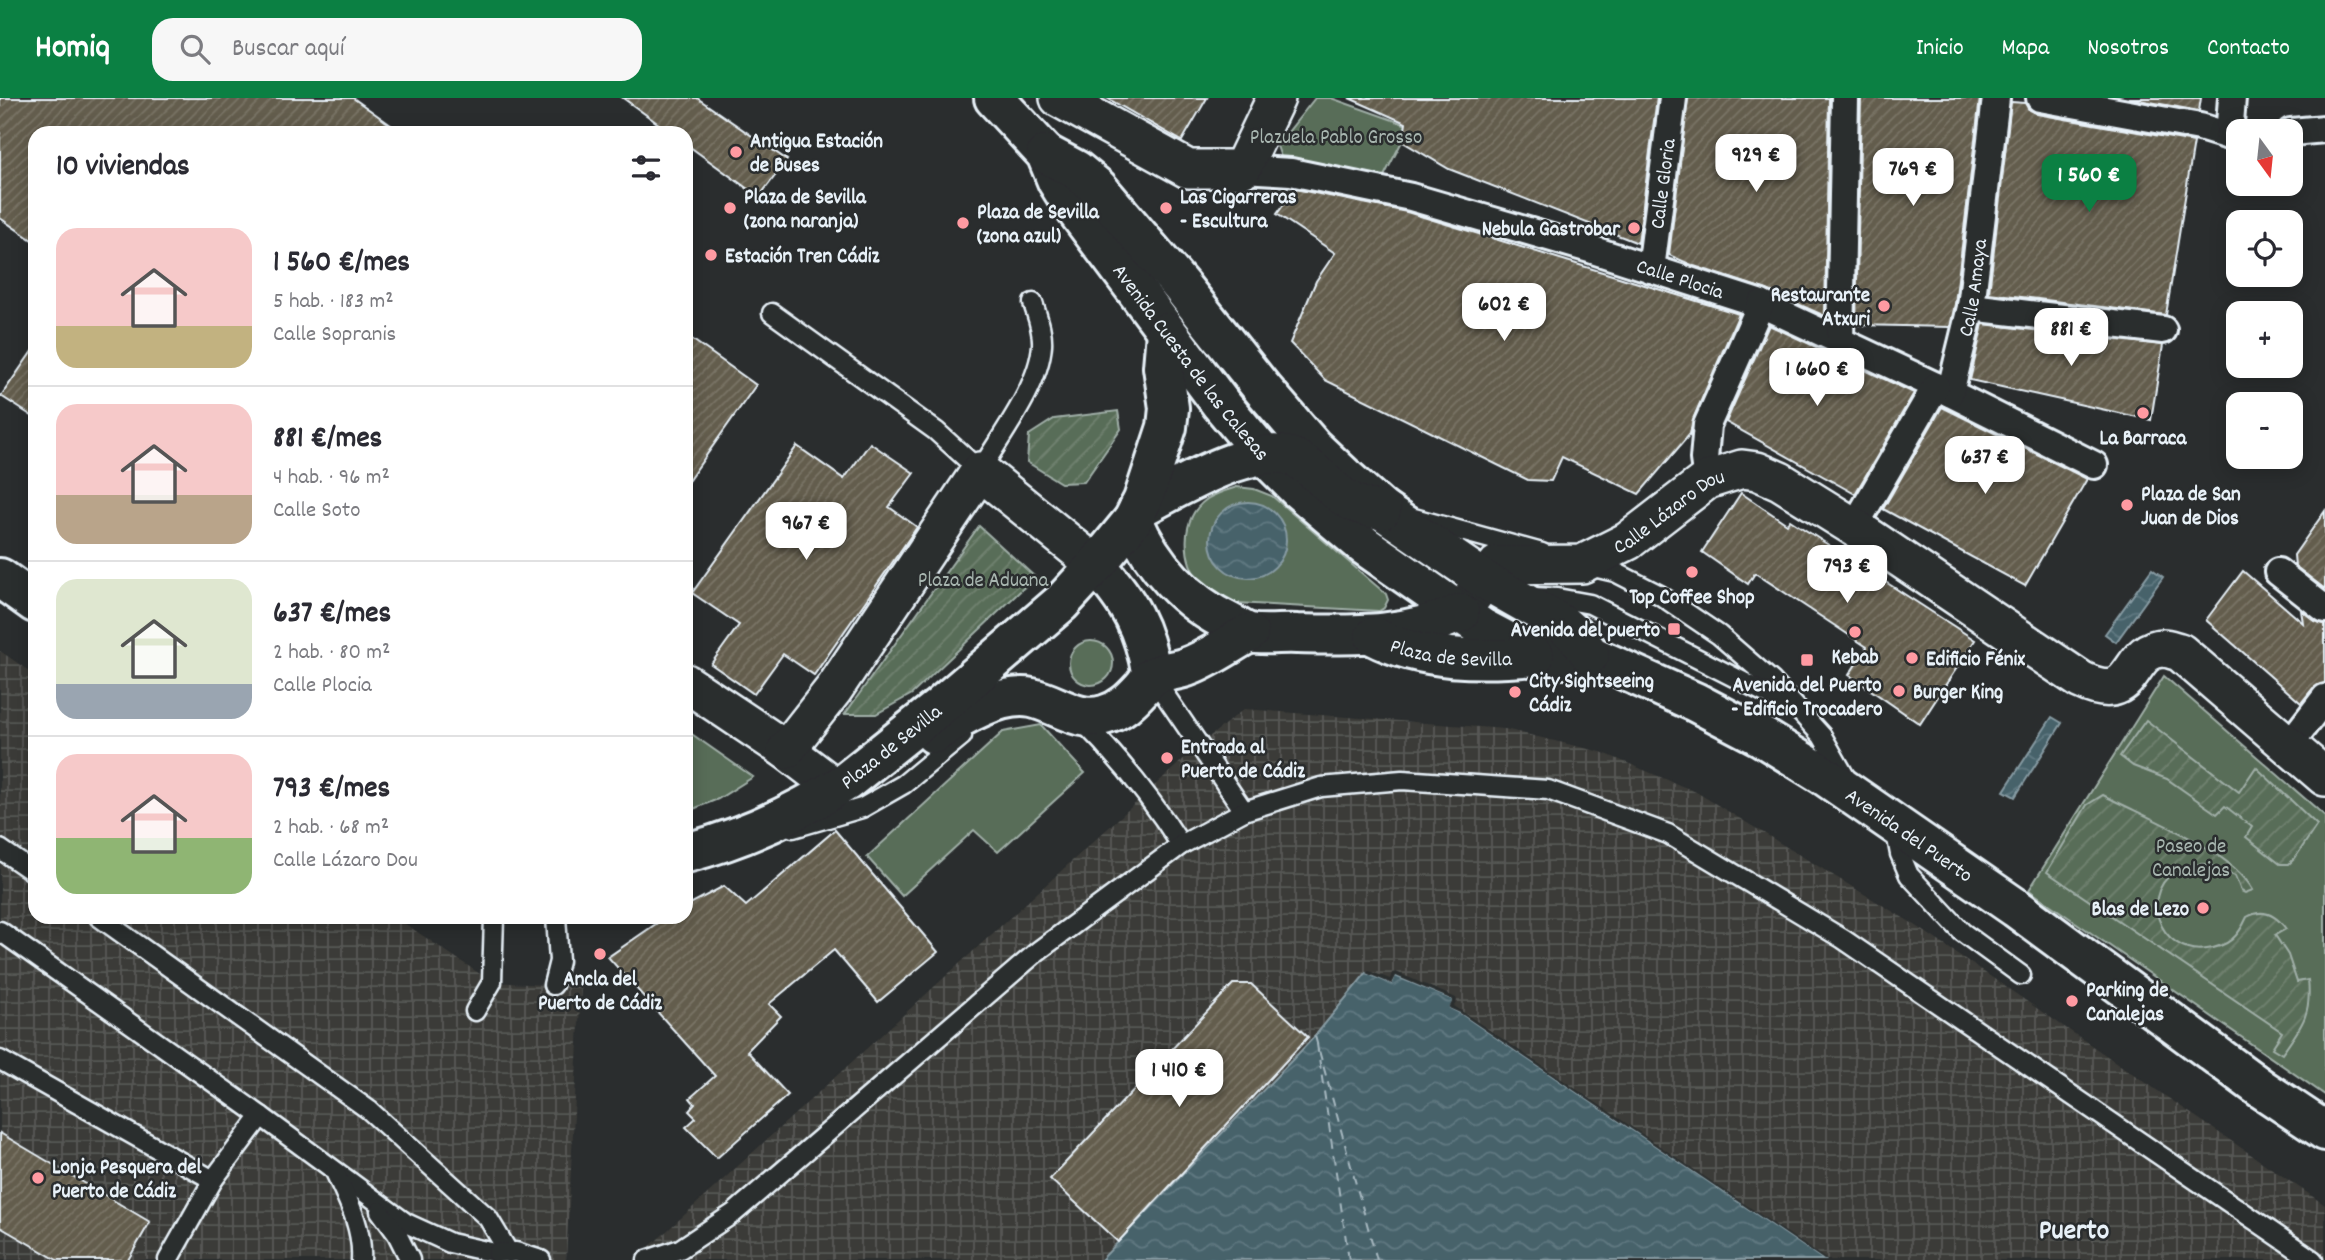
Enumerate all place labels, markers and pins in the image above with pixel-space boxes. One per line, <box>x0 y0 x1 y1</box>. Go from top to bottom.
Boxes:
place label: Antigua Estación de Buses <box>750 128 883 182</box>
pin: 929 € <box>1707 134 1805 194</box>
marker: Antigua Estación de Buses <box>728 144 744 160</box>
pin: 769 € <box>1864 148 1962 208</box>
pin: 1 560 € <box>2024 155 2154 214</box>
place label: Plaza de Sevilla (zona naranja) <box>744 184 867 238</box>
place label: Las Cigarreras - Escultura <box>1180 184 1297 238</box>
place label: Plaza de Sevilla (zona azul) <box>977 199 1100 253</box>
marker: Plaza de Sevilla (zona naranja) <box>722 200 738 216</box>
marker: Las Cigarreras - Escultura <box>1158 200 1174 216</box>
marker: Plaza de Sevilla (zona azul) <box>955 215 971 231</box>
place label: Nebula Gastrobar <box>1482 216 1621 246</box>
marker: Nebula Gastrobar <box>1626 220 1642 236</box>
place label: Estación Tren Cádiz <box>725 243 881 273</box>
marker: Estación Tren Cádiz <box>703 247 719 263</box>
place label: Restaurante Atxuri <box>1771 282 1870 336</box>
pin: 602 € <box>1455 284 1553 343</box>
marker: Restaurante Atxuri <box>1876 298 1892 314</box>
pin: 881 € <box>2022 308 2120 368</box>
pin: 1 660 € <box>1752 348 1882 408</box>
marker: La Barraca <box>2135 405 2151 421</box>
place label: La Barraca <box>2100 425 2188 455</box>
pin: 637 € <box>1936 436 2034 496</box>
place label: Plaza de San Juan de Dios <box>2141 481 2241 535</box>
marker: Plaza de San Juan de Dios <box>2119 497 2135 513</box>
pin: 967 € <box>757 503 855 562</box>
pin: 793 € <box>1798 546 1896 605</box>
marker: Top Coffee Shop <box>1684 564 1700 580</box>
place label: Top Coffee Shop <box>1629 584 1755 614</box>
place label: Avenida del puerto <box>1511 617 1660 647</box>
marker: Avenida del puerto <box>1666 621 1682 637</box>
marker: Kebab <box>1847 624 1863 640</box>
place label: Kebab <box>1832 644 1878 674</box>
place label: Edificio Fénix <box>1926 646 2025 676</box>
marker: Edificio Fénix <box>1904 650 1920 666</box>
marker: Avenida del Puerto - Edificio Trocadero <box>1799 652 1815 668</box>
place label: City Sightseeing Cádiz <box>1529 668 1654 722</box>
place label: Avenida del Puerto - Edificio Trocadero <box>1731 672 1883 726</box>
place label: Burger King <box>1913 679 2003 709</box>
marker: Burger King <box>1891 683 1907 699</box>
marker: City Sightseeing Cádiz <box>1507 684 1523 700</box>
place label: Entrada al Puerto de Cádiz <box>1181 734 1306 788</box>
marker: Entrada al Puerto de Cádiz <box>1159 750 1175 766</box>
place label: Blas de Lezo <box>2091 896 2189 926</box>
marker: Blas de Lezo <box>2195 900 2211 916</box>
marker: Ancla del Puerto de Cádiz <box>592 946 608 962</box>
place label: Ancla del Puerto de Cádiz <box>538 966 663 1020</box>
place label: Parking de Canalejas <box>2086 977 2168 1031</box>
marker: Parking de Canalejas <box>2064 993 2080 1009</box>
pin: 1 410 € <box>1114 1049 1244 1109</box>
place label: Lonja Pesquera del Puerto de Cádiz <box>52 1154 203 1208</box>
marker: Lonja Pesquera del Puerto de Cádiz <box>30 1170 46 1186</box>

